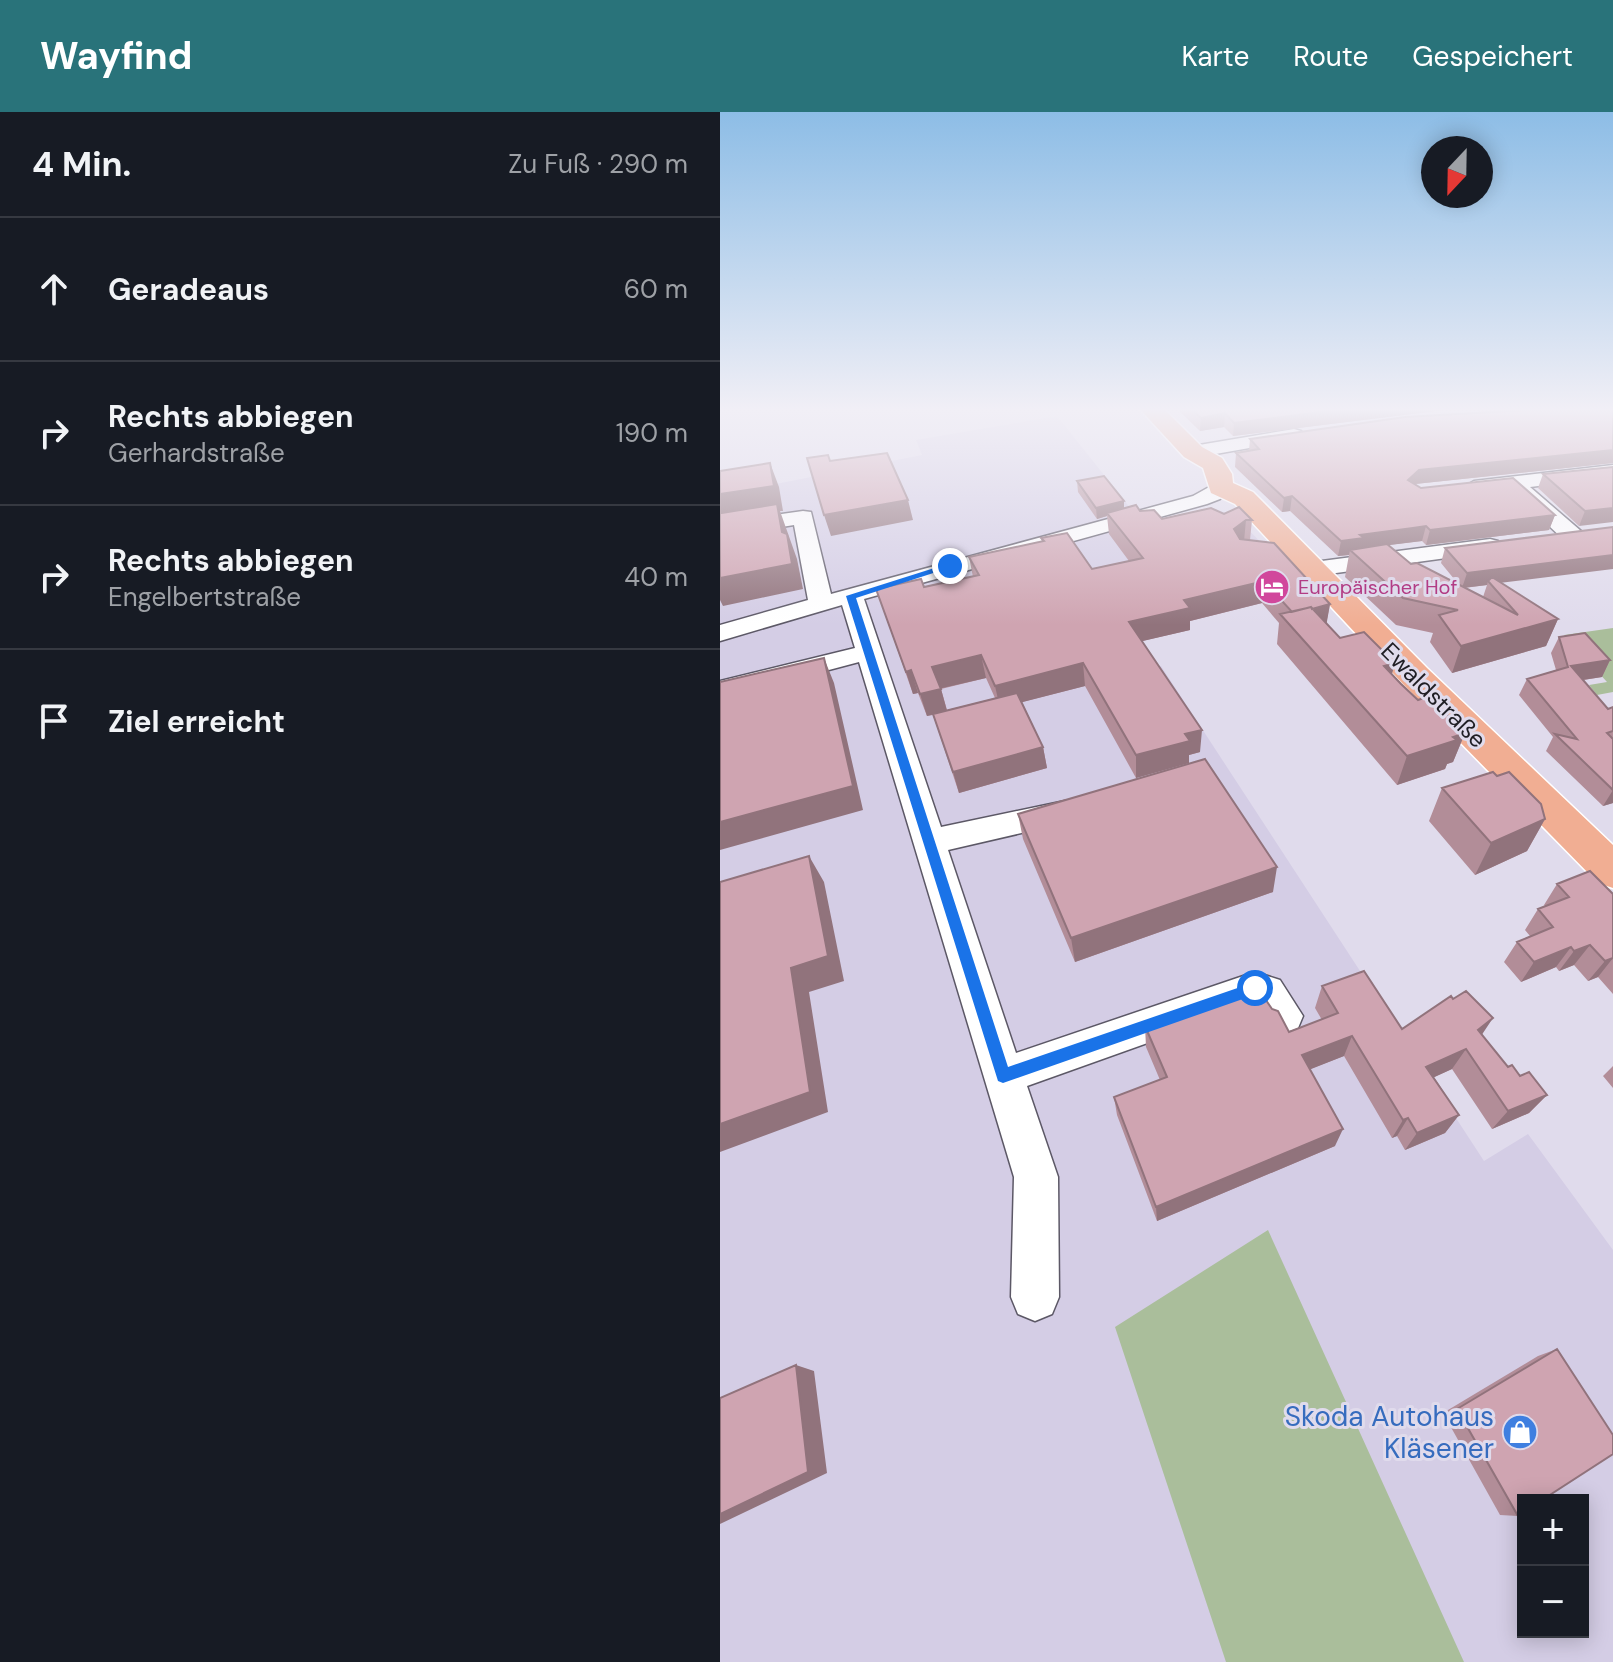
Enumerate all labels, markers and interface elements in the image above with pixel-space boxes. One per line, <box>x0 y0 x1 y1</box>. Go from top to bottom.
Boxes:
text: Wayfind <box>40 31 193 81</box>
text: Karte <box>1182 38 1249 75</box>
text: Route <box>1293 38 1368 75</box>
text: Gespeichert <box>1412 38 1573 75</box>
north arrow <box>1421 136 1493 208</box>
text: 4 Min. <box>32 142 131 187</box>
text: Zu Fuß · 290 m <box>508 147 688 181</box>
icon: ahead <box>32 267 76 311</box>
text: Geradeaus <box>108 270 269 309</box>
text: 60 m <box>624 272 688 306</box>
text: Rechts abbiegen <box>108 397 353 436</box>
icon: right <box>32 411 76 455</box>
text: 190 m <box>616 416 688 450</box>
text: Gerhardstraße <box>108 436 285 470</box>
text: Rechts abbiegen <box>108 541 353 580</box>
route end <box>932 548 968 584</box>
icon: right <box>32 555 76 599</box>
text: 40 m <box>624 560 688 594</box>
hotel icon: Europäischer Hof <box>1253 568 1291 606</box>
place label: Europäischer Hof <box>1298 574 1457 600</box>
text: Engelbertstraße <box>108 580 301 614</box>
street label: Ewaldstraße <box>1375 636 1493 754</box>
icon: arrive <box>32 699 76 743</box>
text: Ziel erreicht <box>108 702 285 741</box>
route start <box>1237 970 1273 1006</box>
place label: Skoda Autohaus Kläsener <box>1285 1398 1494 1467</box>
shop icon: Skoda Autohaus Kläsener <box>1501 1413 1539 1451</box>
map controls <box>1517 1494 1589 1638</box>
button: + <box>1517 1494 1589 1566</box>
button: − <box>1517 1566 1589 1638</box>

